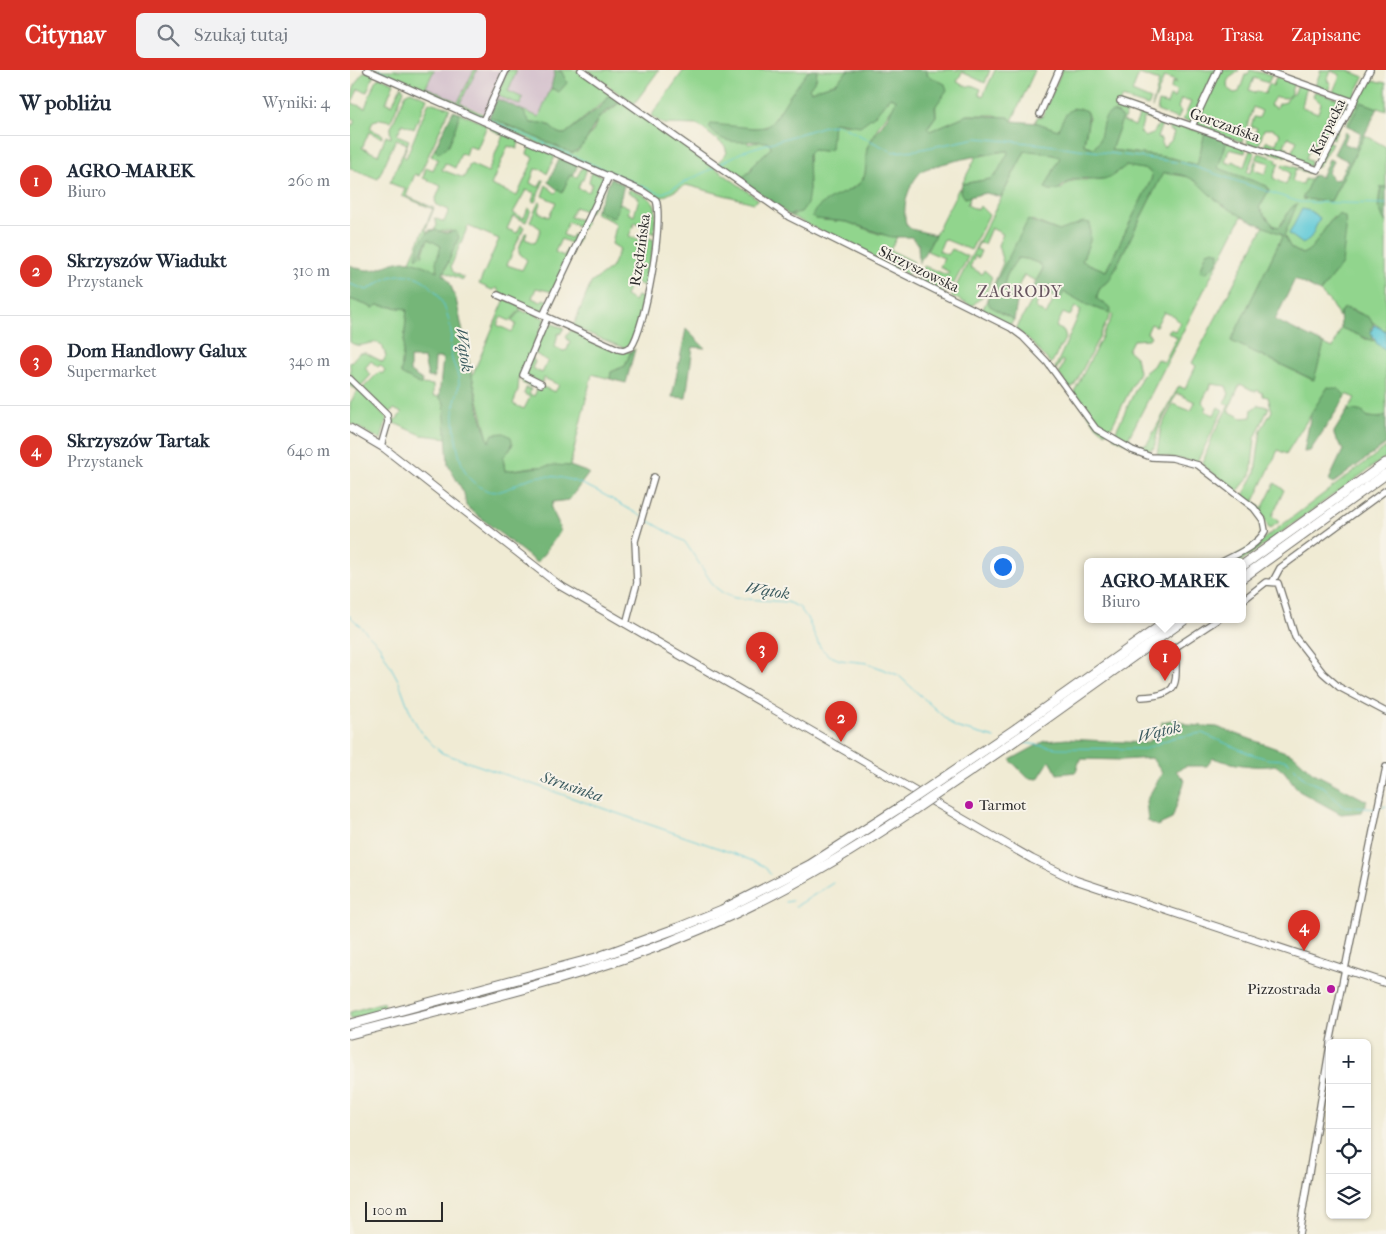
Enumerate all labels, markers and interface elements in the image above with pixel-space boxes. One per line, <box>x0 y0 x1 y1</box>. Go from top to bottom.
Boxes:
search box <box>136 13 486 58</box>
text: Citynav <box>25 21 106 49</box>
icon: search <box>154 21 182 49</box>
text: Szukaj tutaj <box>194 24 288 46</box>
text: Mapa <box>1151 25 1193 46</box>
text: Trasa <box>1221 25 1263 46</box>
text: Zapisane <box>1291 25 1361 46</box>
text: W pobliżu <box>20 91 111 115</box>
text: Wyniki: 4 <box>262 93 330 112</box>
street label: Karpacka <box>1307 95 1350 158</box>
street label: Gorczańska <box>1187 104 1264 146</box>
text: AGRO-MAREK <box>67 160 194 182</box>
text: 1 <box>33 171 39 190</box>
text: 260 m <box>288 171 330 190</box>
text: Biuro <box>67 182 106 201</box>
street label: Rzędzińska <box>626 212 654 287</box>
street label: Skrzyszowska <box>876 242 963 297</box>
text: Skrzyszów Wiadukt <box>67 250 227 272</box>
text: 2 <box>32 261 40 280</box>
text: 310 m <box>292 261 330 280</box>
text: Przystanek <box>67 272 143 291</box>
district label: ZAGRODY <box>977 282 1063 301</box>
water label: Wątok <box>452 327 477 373</box>
text: Dom Handlowy Galux <box>67 340 247 362</box>
text: 3 <box>33 351 39 370</box>
text: 340 m <box>288 351 330 370</box>
text: Supermarket <box>67 362 157 381</box>
text: Skrzyszów Tartak <box>67 430 210 452</box>
text: 4 <box>31 441 41 460</box>
text: 640 m <box>286 441 330 460</box>
text: Przystanek <box>67 452 143 471</box>
your location <box>990 554 1016 580</box>
popup <box>1084 558 1246 623</box>
text: AGRO-MAREK <box>1101 570 1229 592</box>
water label: Wątok <box>744 578 791 603</box>
text: Biuro <box>1101 592 1140 611</box>
pin: 3 <box>746 632 778 673</box>
pin: 1 <box>1149 640 1181 681</box>
pin: 2 <box>825 701 857 742</box>
water label: Wątok <box>1135 717 1183 746</box>
water label: Strusinka <box>538 767 605 806</box>
place label: Tarmot <box>979 796 1027 814</box>
marker: Tarmot <box>963 799 975 811</box>
pin: 4 <box>1288 910 1320 951</box>
place label: Pizzostrada <box>1247 980 1322 998</box>
marker: Pizzostrada <box>1325 983 1337 995</box>
map controls <box>1326 1039 1371 1219</box>
button: + <box>1326 1039 1371 1084</box>
button: − <box>1326 1084 1371 1129</box>
button: locate <box>1326 1129 1371 1174</box>
button: layers <box>1326 1174 1371 1219</box>
scale bar <box>365 1199 442 1222</box>
text: 100 m <box>372 1202 407 1219</box>

